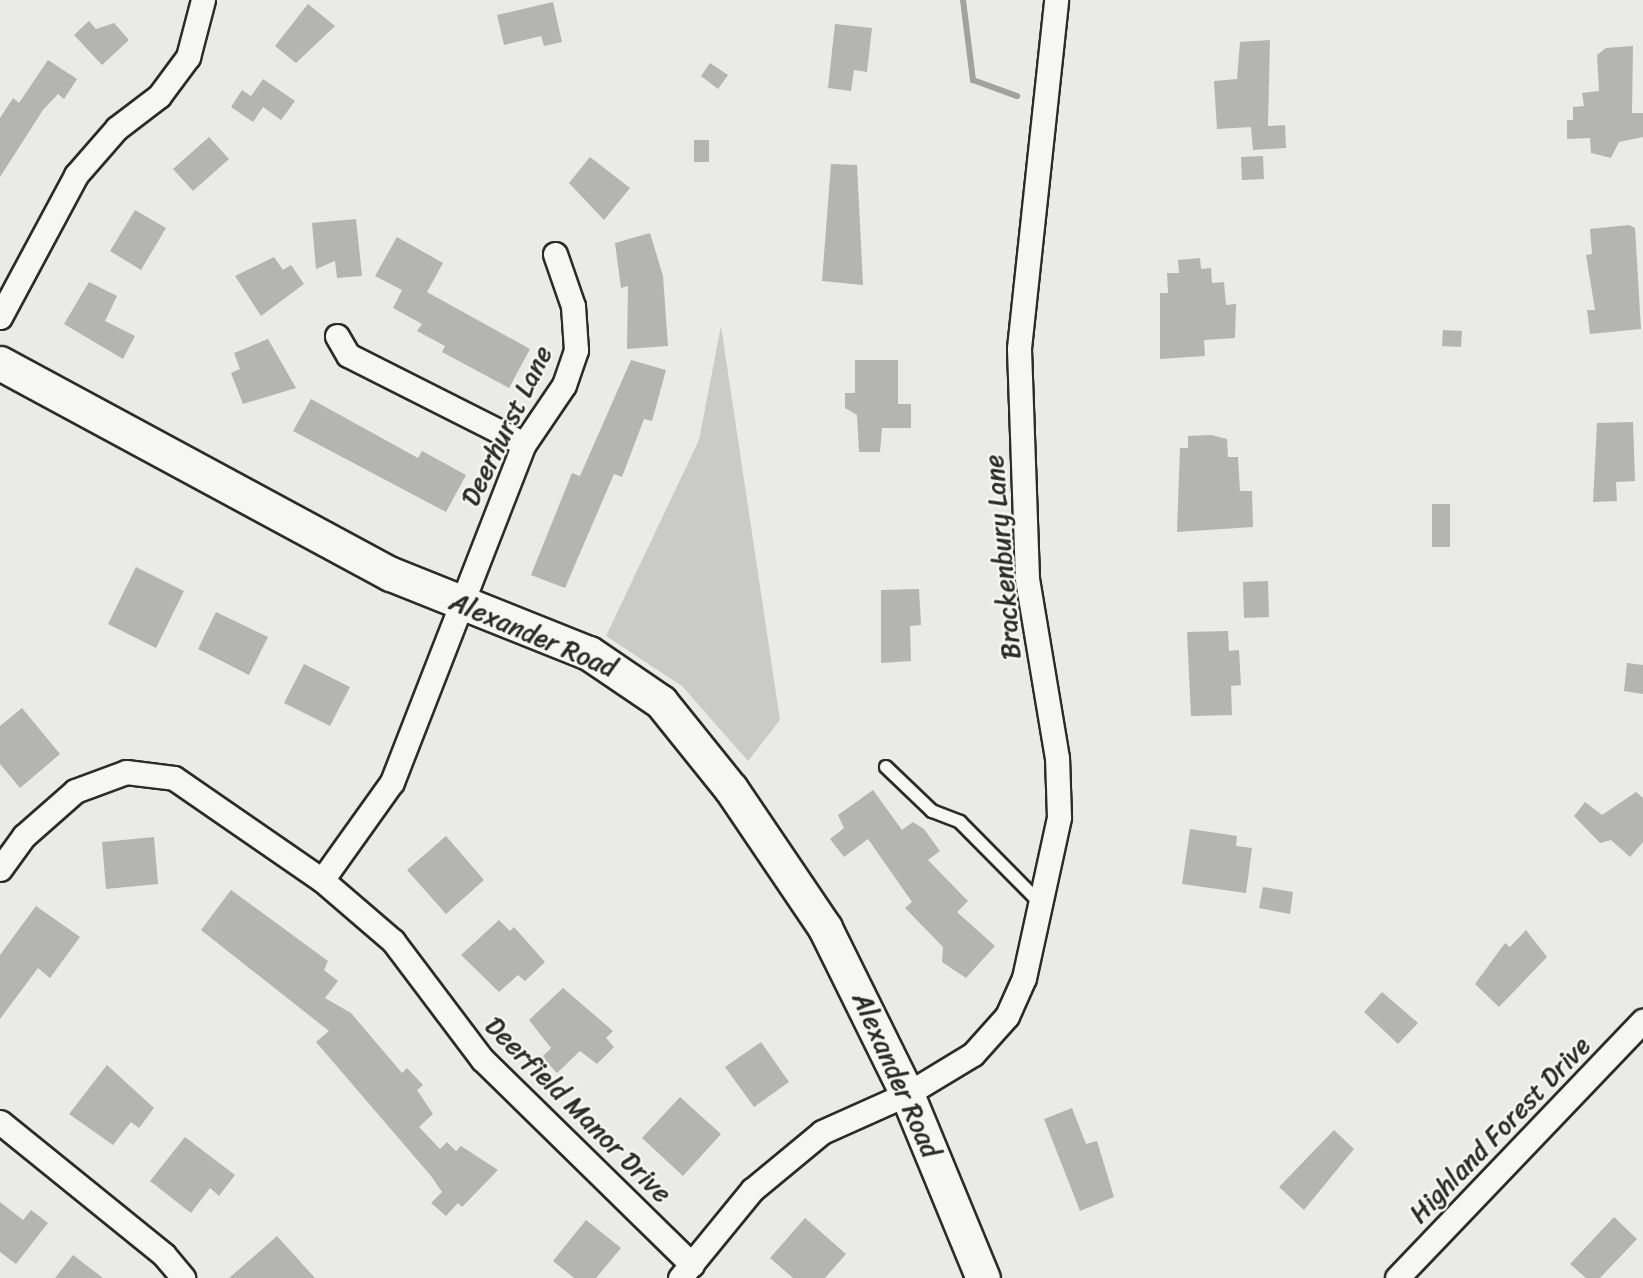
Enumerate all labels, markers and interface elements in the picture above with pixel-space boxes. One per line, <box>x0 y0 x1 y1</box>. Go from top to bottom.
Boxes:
street label: Deerhurst Lane <box>455 341 559 511</box>
street label: Brackenbury Lane <box>979 453 1027 661</box>
street label: Alexander Road <box>445 586 621 684</box>
street label: Alexander Road <box>846 987 946 1163</box>
street label: Deerfield Manor Drive <box>478 1010 678 1210</box>
street label: Highland Forest Drive <box>1403 1030 1597 1230</box>

